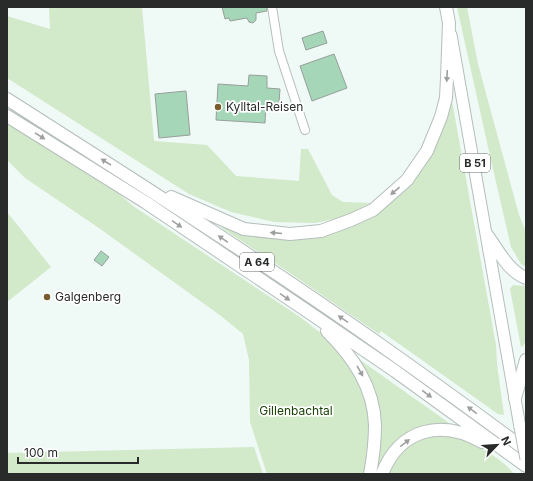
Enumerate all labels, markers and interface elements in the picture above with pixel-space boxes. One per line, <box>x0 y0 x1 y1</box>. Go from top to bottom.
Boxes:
one-way arrow <box>443 70 450 82</box>
place label: Kylltal-Reisen <box>226 99 303 114</box>
marker: Kylltal-Reisen <box>213 102 223 112</box>
one-way arrow <box>34 133 46 140</box>
road number: B 51 <box>460 154 490 172</box>
one-way arrow <box>101 158 111 166</box>
one-way arrow <box>390 186 399 195</box>
one-way arrow <box>172 220 183 228</box>
one-way arrow <box>270 230 282 237</box>
one-way arrow <box>218 235 228 243</box>
road number: A 64 <box>240 253 274 271</box>
place label: Galgenberg <box>55 289 121 304</box>
marker: Galgenberg <box>42 292 52 302</box>
one-way arrow <box>280 293 291 300</box>
one-way arrow <box>337 315 348 323</box>
one-way arrow <box>357 365 364 377</box>
one-way arrow <box>421 390 432 398</box>
park label: Gillenbachtal <box>259 403 333 418</box>
one-way arrow <box>466 406 477 415</box>
north arrow <box>477 425 517 465</box>
text: N <box>498 434 514 448</box>
one-way arrow <box>399 438 410 447</box>
scale bar <box>18 439 138 465</box>
text: 100 m <box>24 445 58 460</box>

